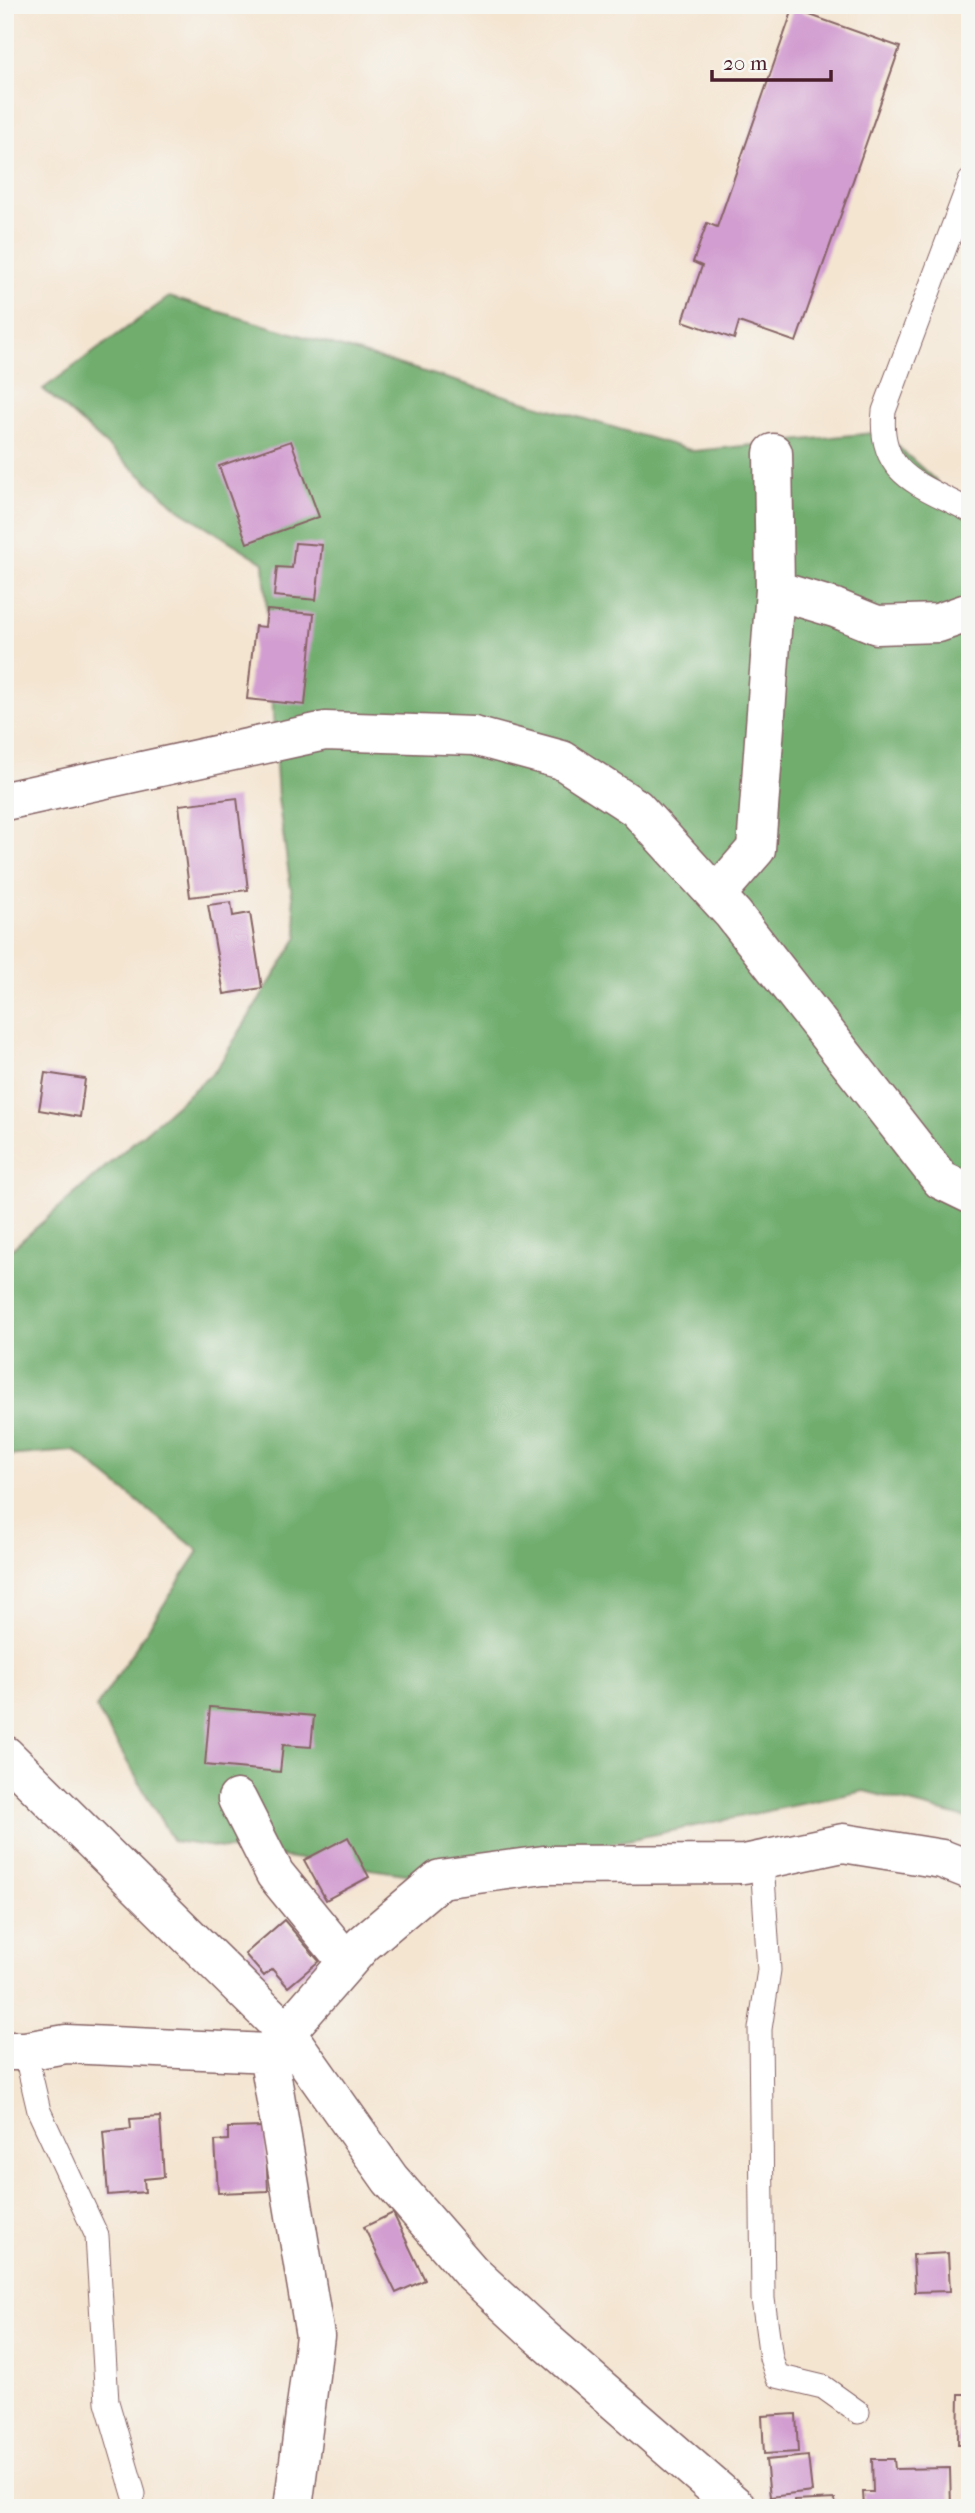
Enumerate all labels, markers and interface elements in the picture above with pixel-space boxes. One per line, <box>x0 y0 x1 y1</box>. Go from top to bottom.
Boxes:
scale bar <box>712 38 832 82</box>
text: 20 m <box>723 51 768 75</box>

